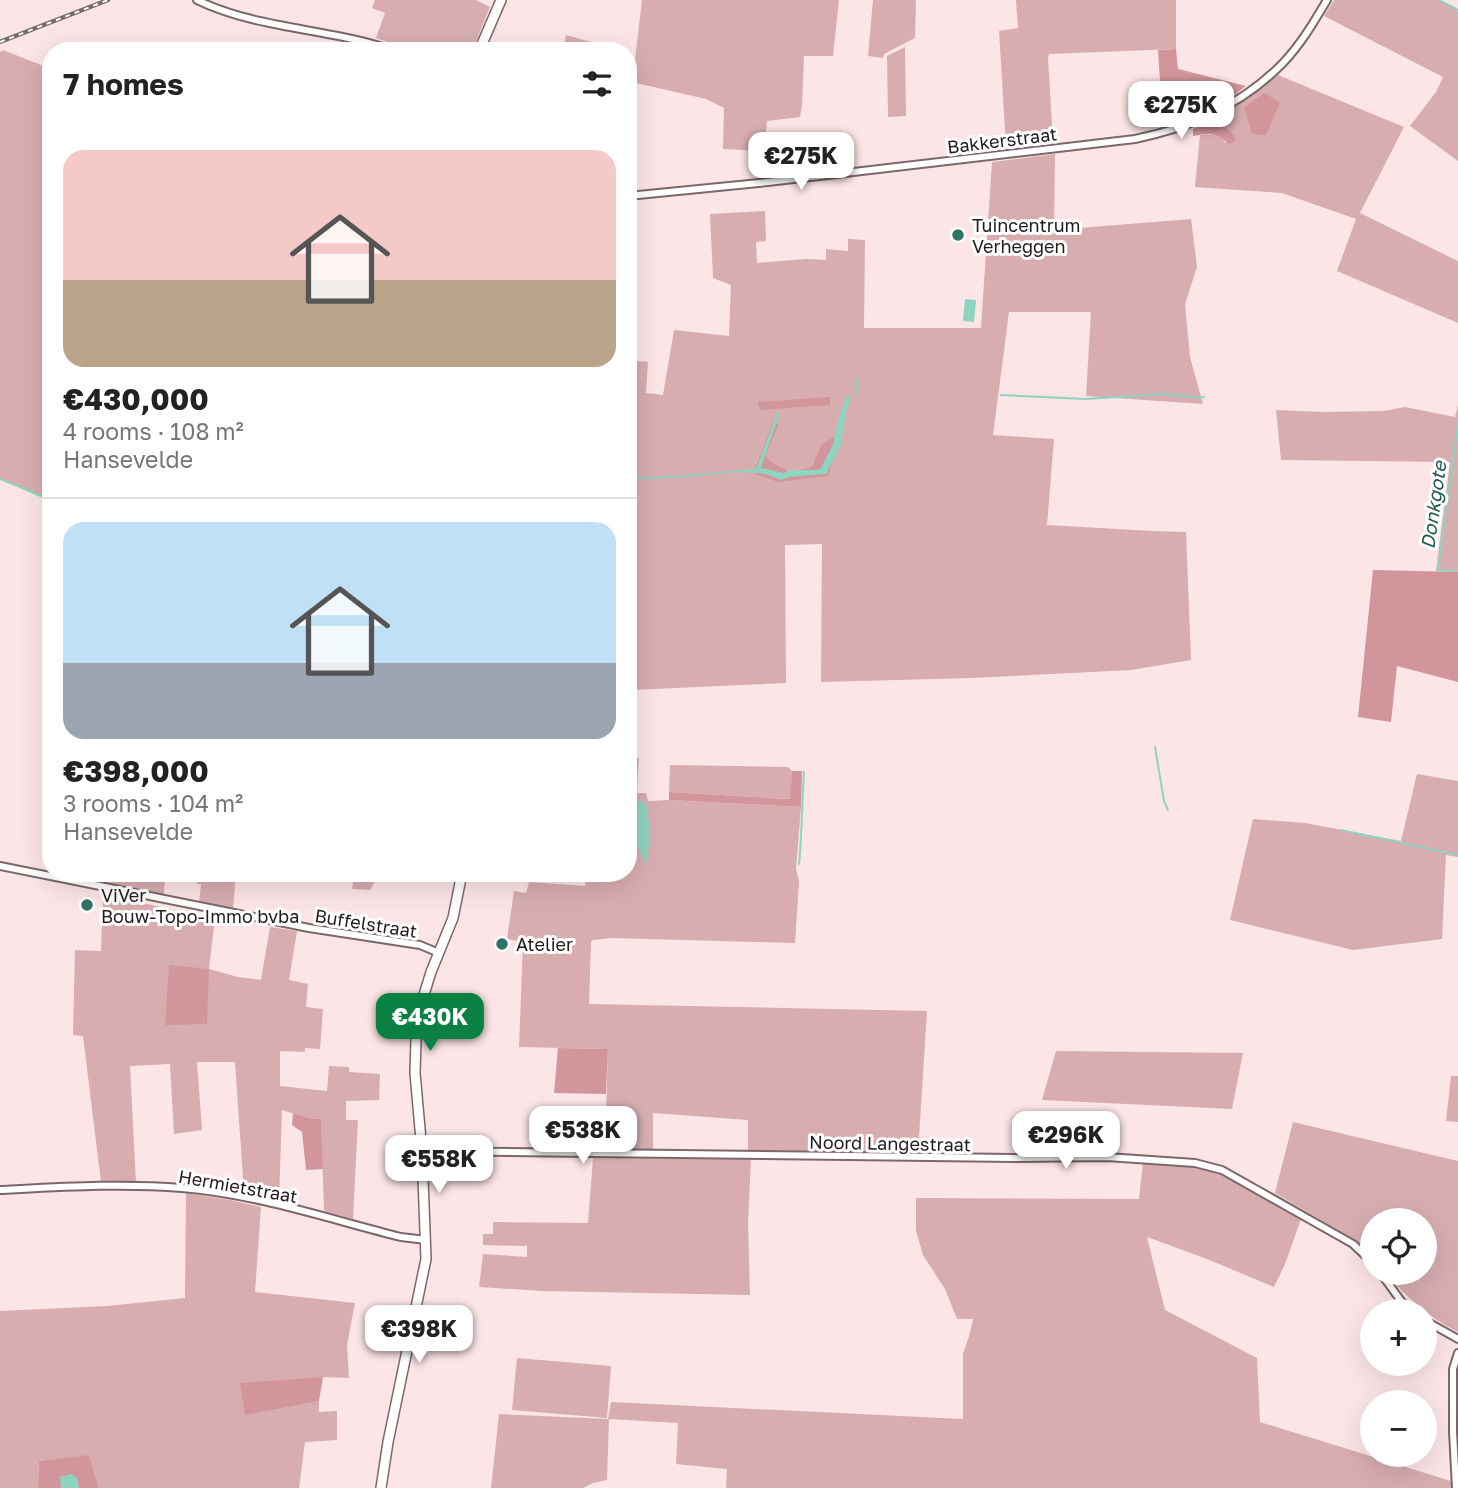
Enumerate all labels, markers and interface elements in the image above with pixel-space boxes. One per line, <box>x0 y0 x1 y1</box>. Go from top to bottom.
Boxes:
icon: filters <box>578 65 616 103</box>
text: 7 homes <box>63 66 184 102</box>
pin: €275K <box>1132 82 1230 141</box>
text: €275K <box>1144 90 1218 118</box>
street label: Bakkerstraat <box>946 122 1058 158</box>
pin: €275K <box>752 132 850 192</box>
text: €275K <box>764 141 838 169</box>
icon: home <box>277 196 403 322</box>
place label: Tuincentrum Verheggen <box>972 214 1081 257</box>
marker: Tuincentrum Verheggen <box>950 227 966 243</box>
text: €430,000 <box>63 381 209 417</box>
text: 4 rooms · 108 m² <box>63 417 244 445</box>
text: Hansevelde <box>63 445 193 473</box>
water label: Donkgote <box>1415 458 1451 550</box>
icon: home <box>277 568 403 694</box>
text: €398,000 <box>63 753 209 789</box>
text: 3 rooms · 104 m² <box>63 789 243 817</box>
text: Hansevelde <box>63 817 193 845</box>
place label: ViVer Bouw-Topo-Immo bvba <box>101 884 299 927</box>
marker: ViVer Bouw-Topo-Immo bvba <box>79 897 95 913</box>
street label: Buffelstraat <box>313 904 419 942</box>
place label: Atelier <box>516 933 573 955</box>
marker: Atelier <box>494 936 510 952</box>
pin: €430K <box>381 993 479 1053</box>
text: €430K <box>392 1002 468 1030</box>
pin: €538K <box>534 1106 632 1166</box>
pin: €296K <box>1017 1112 1115 1171</box>
text: €538K <box>545 1115 621 1143</box>
text: €296K <box>1028 1120 1104 1148</box>
street label: Noord Langestraat <box>809 1131 971 1155</box>
pin: €558K <box>390 1136 488 1195</box>
text: €558K <box>401 1144 477 1172</box>
street label: Hermietstraat <box>177 1165 299 1207</box>
map controls <box>1360 1208 1437 1467</box>
button: locate <box>1360 1208 1437 1285</box>
button: + <box>1360 1299 1437 1376</box>
pin: €398K <box>370 1306 468 1365</box>
text: €398K <box>381 1314 457 1342</box>
button: − <box>1360 1390 1437 1467</box>

